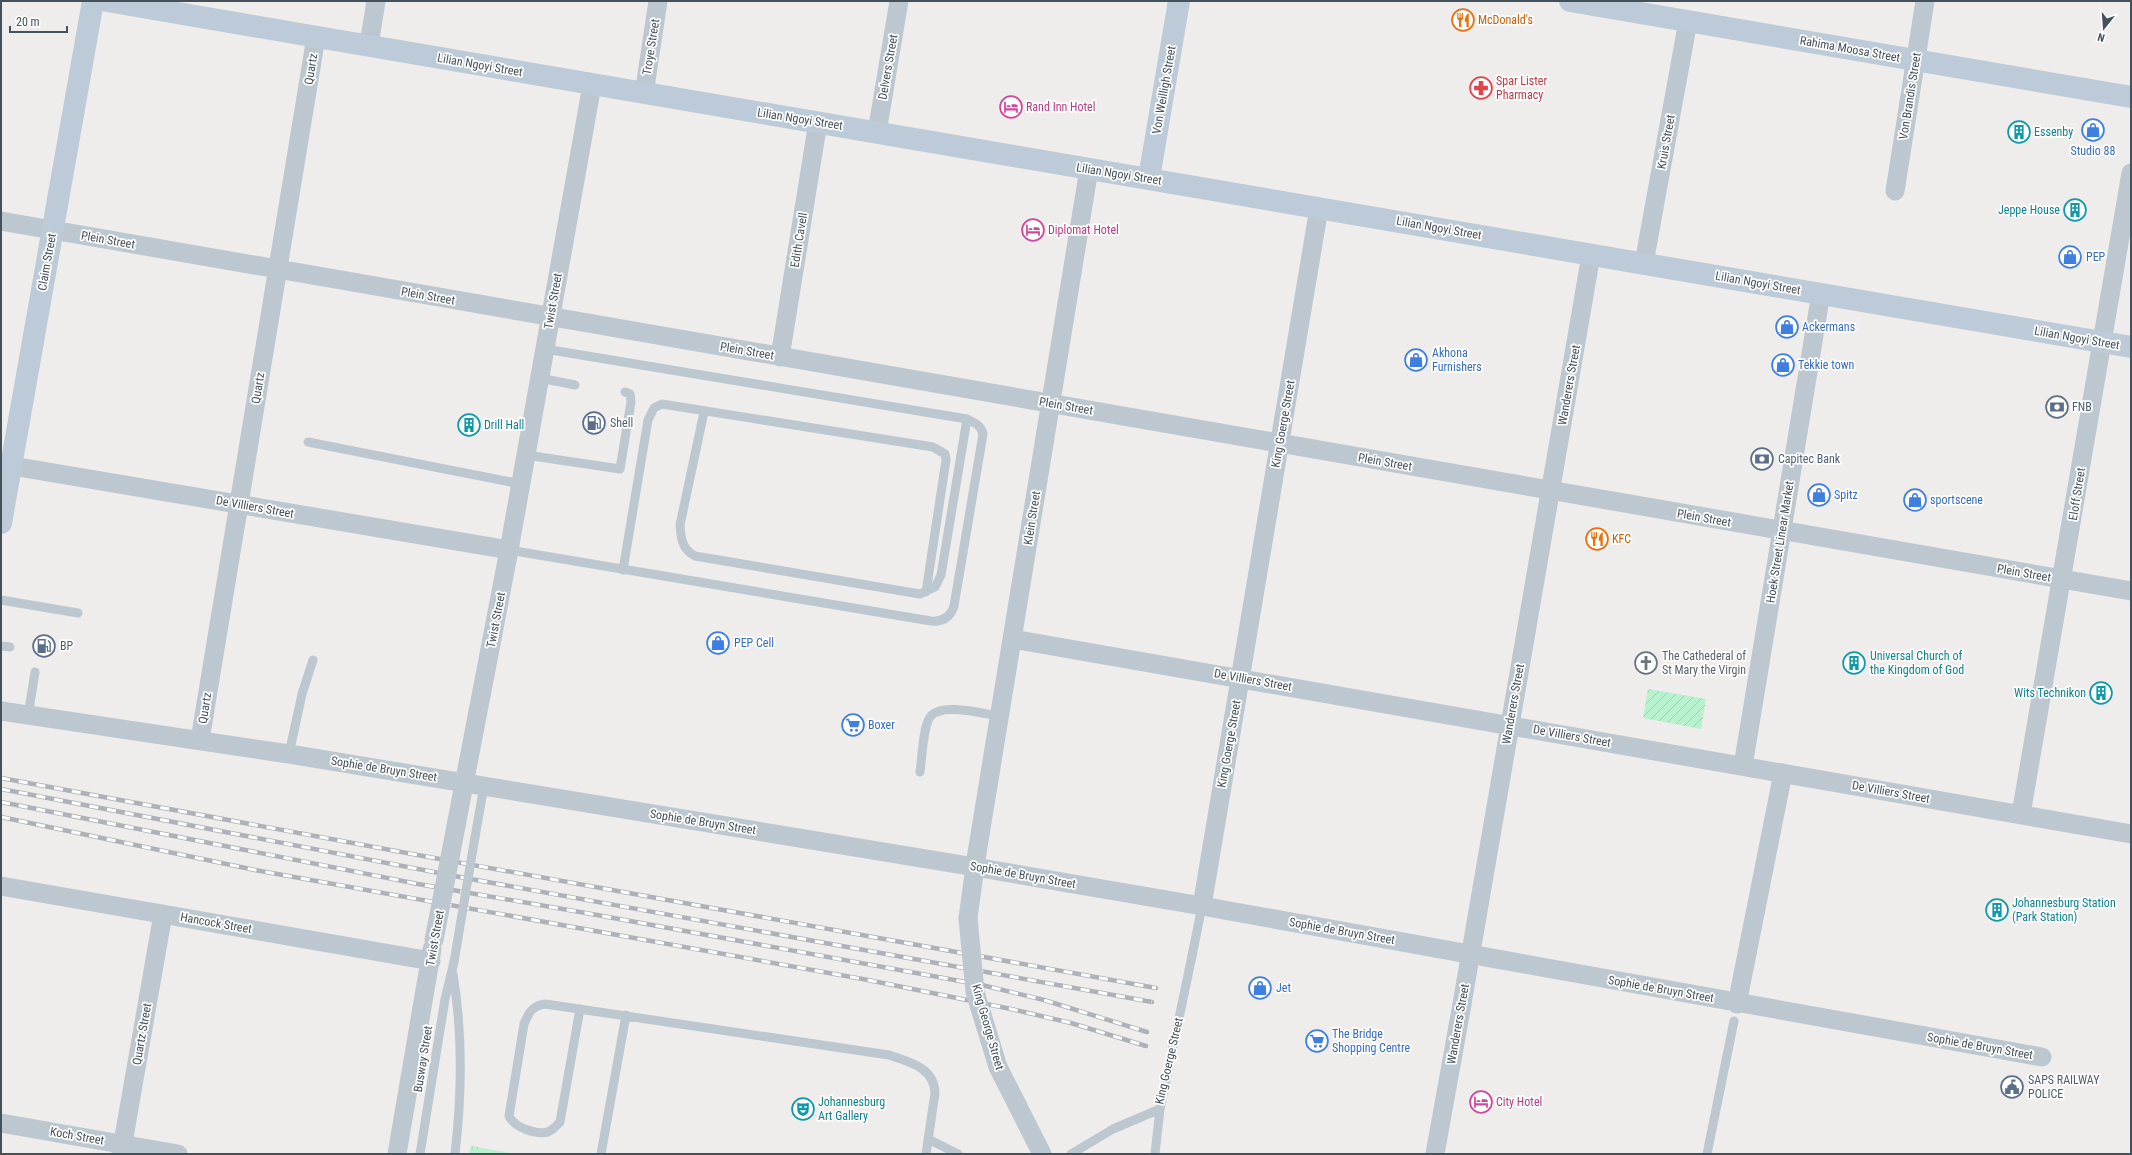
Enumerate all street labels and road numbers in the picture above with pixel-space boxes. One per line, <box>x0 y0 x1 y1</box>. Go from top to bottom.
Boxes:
street label: Troye Street <box>640 17 662 76</box>
street label: Delvers Street <box>875 33 901 101</box>
street label: Rahima Moosa Street <box>1799 33 1902 65</box>
street label: Von Weilligh Street <box>1149 44 1179 135</box>
street label: Lilian Ngoyi Street <box>436 51 524 79</box>
street label: Von Brandis Street <box>1896 51 1924 140</box>
street label: Quartz <box>302 52 320 86</box>
street label: Lilian Ngoyi Street <box>756 105 844 133</box>
street label: Kruis Street <box>1654 113 1678 170</box>
street label: Lilian Ngoyi Street <box>1075 160 1163 188</box>
street label: Edith Cavell <box>788 212 810 268</box>
street label: Lilian Ngoyi Street <box>1395 214 1483 242</box>
street label: Plein Street <box>80 228 136 252</box>
street label: Claim Street <box>35 232 59 292</box>
street label: Lilian Ngoyi Street <box>1714 269 1802 297</box>
street label: Twist Street <box>541 272 565 330</box>
street label: Plein Street <box>400 284 456 308</box>
street label: Lilian Ngoyi Street <box>2033 324 2121 352</box>
street label: Plein Street <box>719 339 775 363</box>
street label: Wanderers Street <box>1555 343 1583 426</box>
street label: Quartz <box>249 371 267 405</box>
street label: King Goerge Street <box>1268 379 1298 469</box>
street label: Plein Street <box>1038 394 1094 418</box>
street label: Plein Street <box>1357 450 1413 474</box>
street label: Eloff Street <box>2066 466 2088 521</box>
street label: Hoek Street Linear Market <box>1763 480 1797 604</box>
street label: Klein Street <box>1021 490 1043 546</box>
street label: De Villiers Street <box>215 493 295 521</box>
street label: Plein Street <box>1676 506 1732 530</box>
street label: Plein Street <box>1996 561 2052 585</box>
street label: Twist Street <box>484 591 508 649</box>
street label: Wanderers Street <box>1499 662 1527 745</box>
street label: De Villiers Street <box>1213 666 1293 694</box>
street label: Quartz <box>196 691 214 725</box>
street label: King Goerge Street <box>1214 699 1244 789</box>
street label: De Villiers Street <box>1532 722 1612 750</box>
street label: Sophie de Bruyn Street <box>330 754 438 784</box>
street label: De Villiers Street <box>1851 778 1931 806</box>
street label: Sophie de Bruyn Street <box>649 807 757 837</box>
street label: Sophie de Bruyn Street <box>969 859 1077 891</box>
street label: Twist Street <box>423 909 447 967</box>
street label: Hancock Street <box>179 910 253 936</box>
street label: Sophie de Bruyn Street <box>1288 915 1396 947</box>
street label: Sophie de Bruyn Street <box>1607 973 1715 1005</box>
street label: Wanderers Street <box>1444 982 1472 1065</box>
street label: King George Street <box>969 983 1007 1072</box>
street label: Quartz Street <box>130 1002 154 1066</box>
street label: King Goerge Street <box>1152 1016 1186 1106</box>
street label: Busway Street <box>411 1024 435 1093</box>
street label: Sophie de Bruyn Street <box>1926 1030 2034 1062</box>
street label: Koch Street <box>49 1124 106 1148</box>

